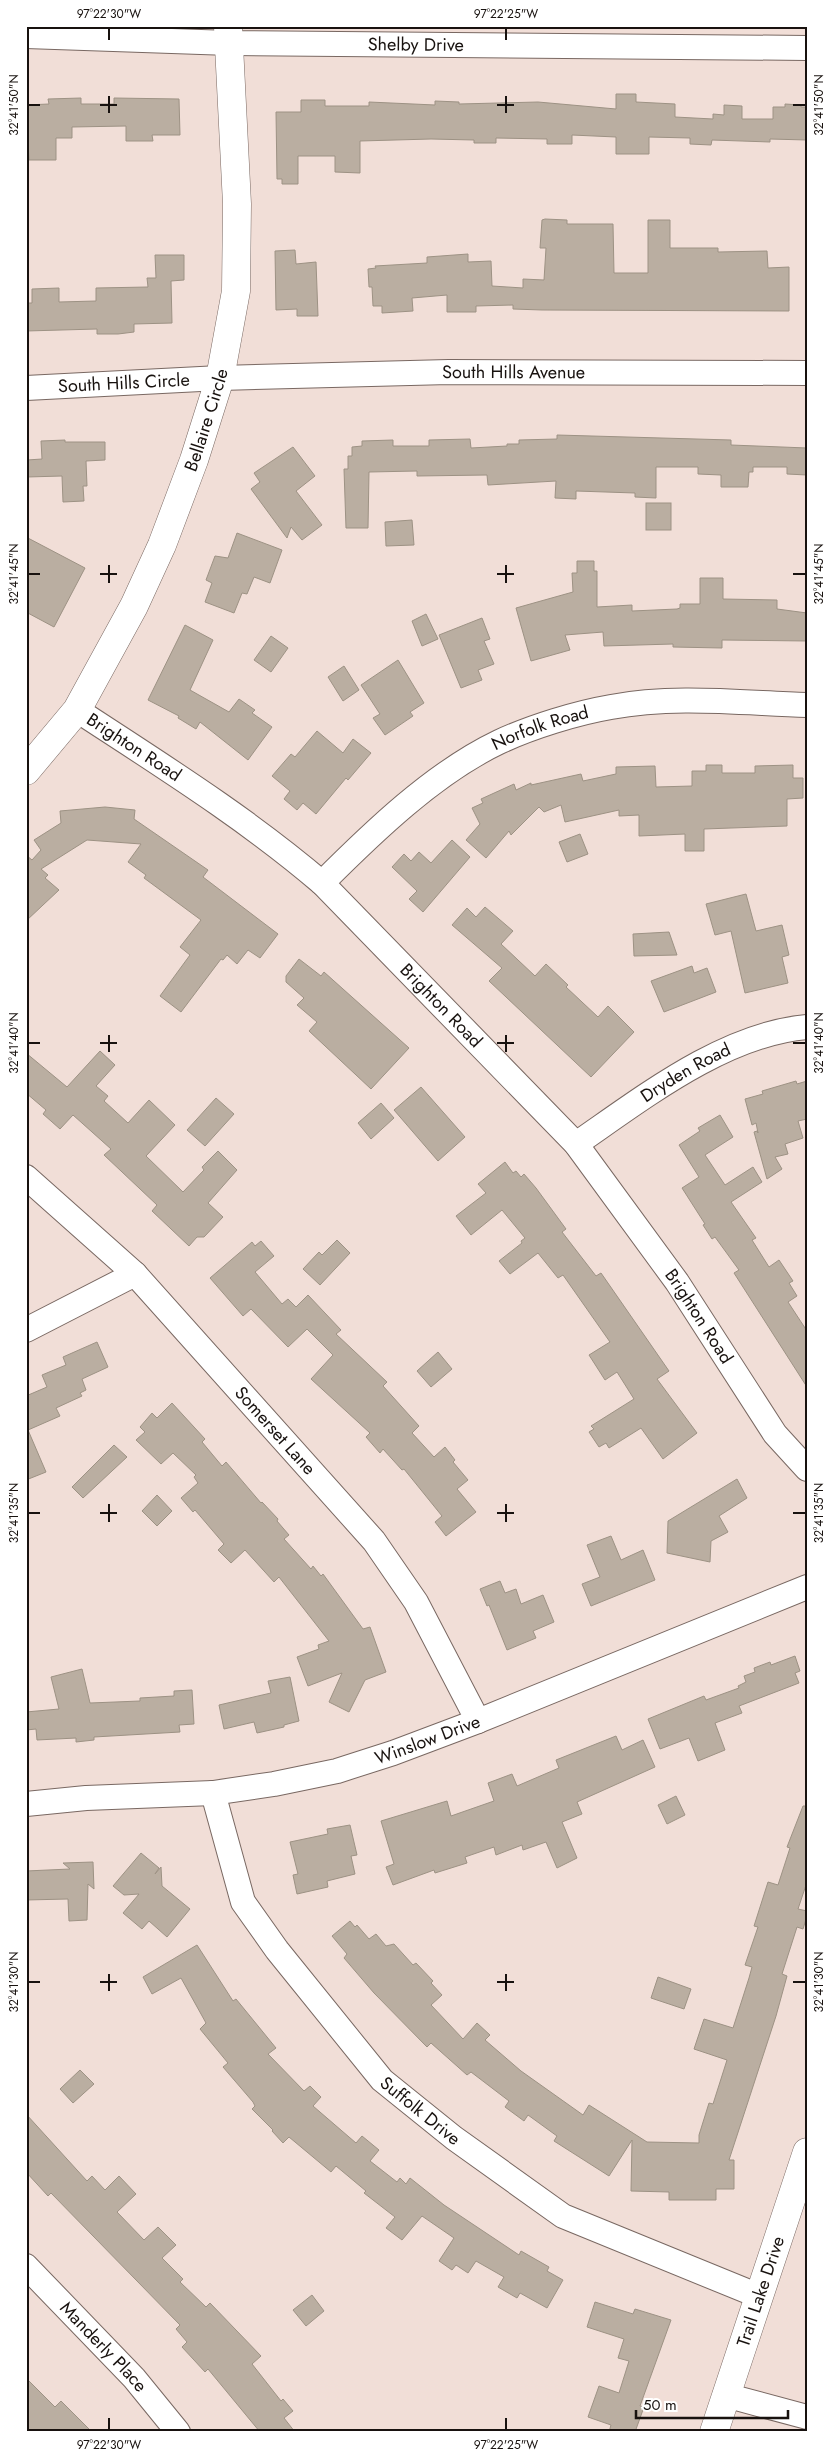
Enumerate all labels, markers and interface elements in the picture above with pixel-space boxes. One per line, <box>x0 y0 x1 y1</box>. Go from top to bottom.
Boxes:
text: 97°22'30"W <box>77 5 141 23</box>
text: 97°22'25"W <box>474 5 538 23</box>
street label: Shelby Drive <box>368 31 464 58</box>
text: 32°41'50"N <box>5 74 23 136</box>
text: 32°41'50"N <box>810 74 828 136</box>
street label: South Hills Avenue <box>442 359 585 385</box>
street label: South Hills Circle <box>57 367 190 399</box>
street label: Bellaire Circle <box>178 367 234 475</box>
text: 32°41'45"N <box>5 543 23 605</box>
text: 32°41'45"N <box>810 543 828 605</box>
street label: Norfolk Road <box>487 699 591 757</box>
street label: Brighton Road <box>81 707 186 788</box>
street label: Brighton Road <box>394 957 488 1053</box>
text: 32°41'40"N <box>5 1012 23 1074</box>
text: 32°41'40"N <box>810 1012 828 1074</box>
street label: Dryden Road <box>635 1036 735 1109</box>
street label: Brighton Road <box>658 1263 739 1369</box>
street label: Somerset Lane <box>228 1381 322 1481</box>
text: 32°41'35"N <box>5 1483 23 1543</box>
text: 32°41'35"N <box>810 1483 828 1543</box>
street label: Winslow Drive <box>371 1708 484 1771</box>
text: 32°41'30"N <box>5 1951 23 2013</box>
text: 32°41'30"N <box>810 1951 828 2013</box>
street label: Suffolk Drive <box>374 2070 466 2152</box>
street label: Trail Lake Drive <box>730 2233 791 2350</box>
street label: Manderly Place <box>54 2296 153 2398</box>
scale bar <box>636 2388 788 2420</box>
text: 50 m <box>643 2394 677 2416</box>
text: 97°22'30"W <box>77 2436 141 2454</box>
text: 97°22'25"W <box>474 2436 538 2454</box>

